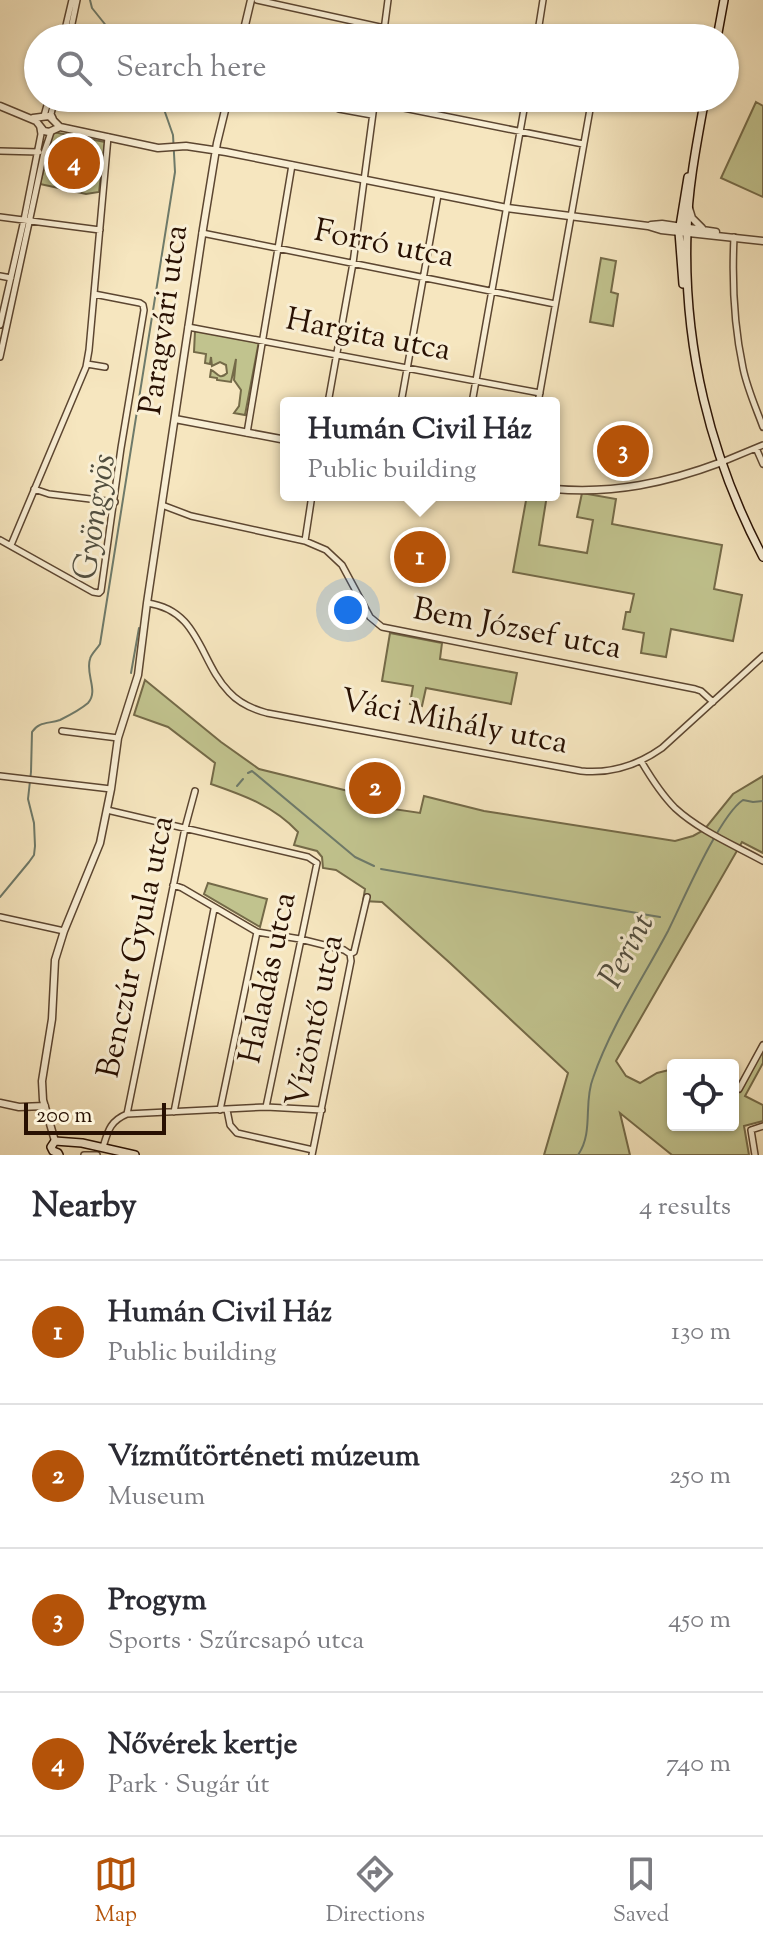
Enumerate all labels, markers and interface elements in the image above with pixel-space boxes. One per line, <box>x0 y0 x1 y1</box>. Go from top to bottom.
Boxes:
search box <box>24 24 739 112</box>
icon: search <box>52 46 96 90</box>
text: Search here <box>116 47 266 90</box>
pin: 4 <box>48 133 100 193</box>
street label: Forró utca <box>310 209 458 281</box>
street label: Paragvári utca <box>129 222 201 418</box>
street label: Hargita utca <box>282 297 455 375</box>
popup <box>280 397 560 501</box>
text: Humán Civil Ház <box>308 409 532 452</box>
pin: 3 <box>597 421 649 481</box>
water label: Gyöngyös <box>62 450 130 584</box>
text: Public building <box>308 452 476 489</box>
pin: 1 <box>394 527 446 587</box>
street label: Bem József utca <box>409 587 625 673</box>
your location <box>328 590 368 630</box>
street label: Váci Mihály utca <box>336 678 572 768</box>
pin: 2 <box>349 758 401 818</box>
street label: Benczúr Gyula utca <box>87 811 187 1082</box>
street label: Haladás utca <box>228 888 310 1068</box>
water label: Perint <box>588 905 668 997</box>
street label: Vízöntő utca <box>275 930 357 1111</box>
map controls <box>667 1059 739 1131</box>
button: locate <box>667 1059 739 1131</box>
scale bar <box>24 1099 166 1135</box>
text: 200 m <box>36 1101 92 1133</box>
text: Nearby <box>32 1183 137 1232</box>
text: 4 results <box>639 1189 731 1226</box>
text: Humán Civil Ház <box>108 1292 332 1335</box>
text: 1 <box>54 1314 62 1351</box>
text: 130 m <box>671 1314 731 1351</box>
text: Public building <box>108 1335 276 1372</box>
text: Vízműtörténeti múzeum <box>108 1436 420 1479</box>
text: 2 <box>52 1458 64 1495</box>
text: 250 m <box>669 1458 731 1495</box>
text: Museum <box>108 1479 205 1516</box>
text: Progym <box>108 1580 207 1623</box>
text: 3 <box>53 1602 63 1639</box>
text: 450 m <box>668 1602 731 1639</box>
text: Sports · Szűrcsapó utca <box>108 1623 364 1660</box>
text: Nővérek kertje <box>108 1724 297 1767</box>
text: 4 <box>51 1746 65 1783</box>
text: 740 m <box>666 1746 731 1783</box>
text: Park · Sugár út <box>108 1767 269 1804</box>
tab: Map <box>94 1852 138 1932</box>
tab: Directions <box>326 1852 425 1932</box>
tab: Saved <box>613 1852 669 1932</box>

